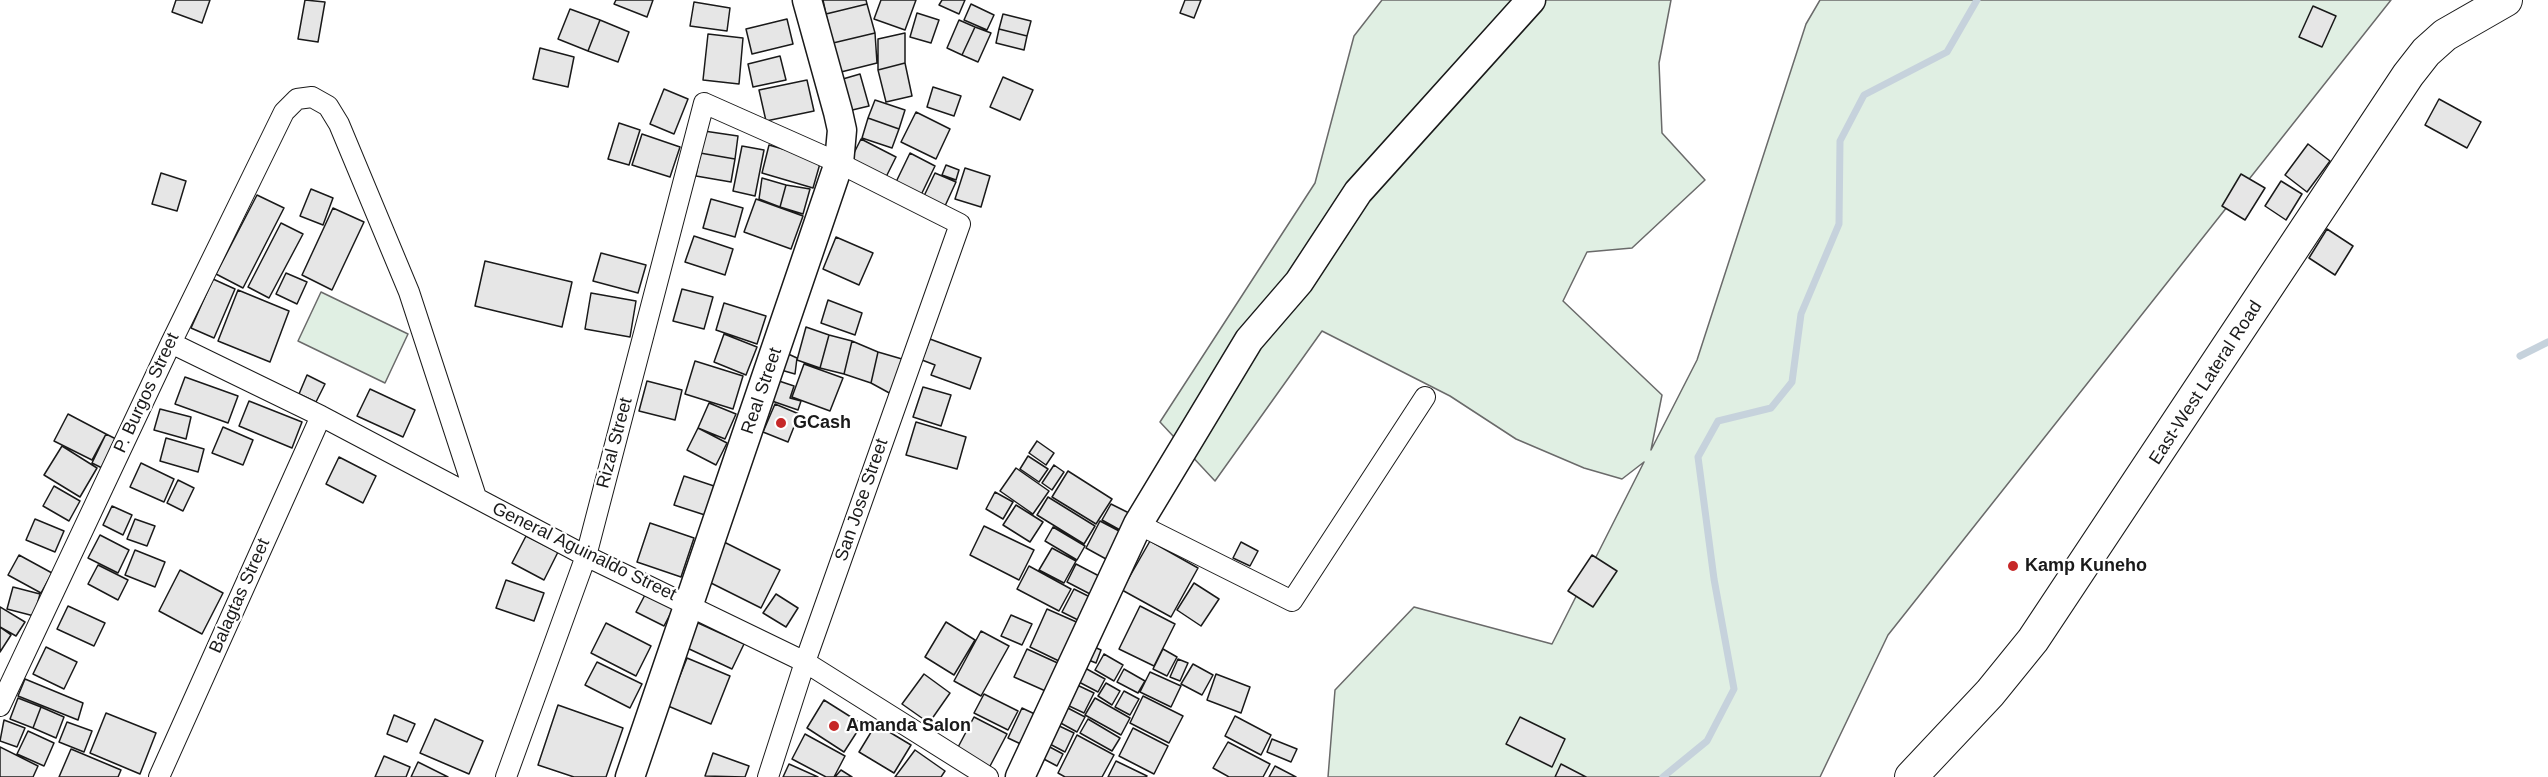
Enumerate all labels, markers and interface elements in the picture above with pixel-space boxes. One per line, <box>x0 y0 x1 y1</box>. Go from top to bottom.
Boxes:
street label: East-West Lateral Road <box>2145 297 2267 469</box>
street label: P. Burgos Street <box>110 330 184 456</box>
street label: Real Street <box>737 345 787 437</box>
street label: Rizal Street <box>593 395 637 491</box>
place label: GCash <box>793 412 851 434</box>
marker: GCash <box>774 416 788 430</box>
street label: San Jose Street <box>831 436 893 564</box>
street label: General Aguinaldo Street <box>488 498 680 606</box>
street label: Balagtas Street <box>205 535 275 657</box>
place label: Kamp Kuneho <box>2025 555 2147 577</box>
marker: Kamp Kuneho <box>2006 559 2020 573</box>
place label: Amanda Salon <box>846 715 971 737</box>
marker: Amanda Salon <box>827 719 841 733</box>

